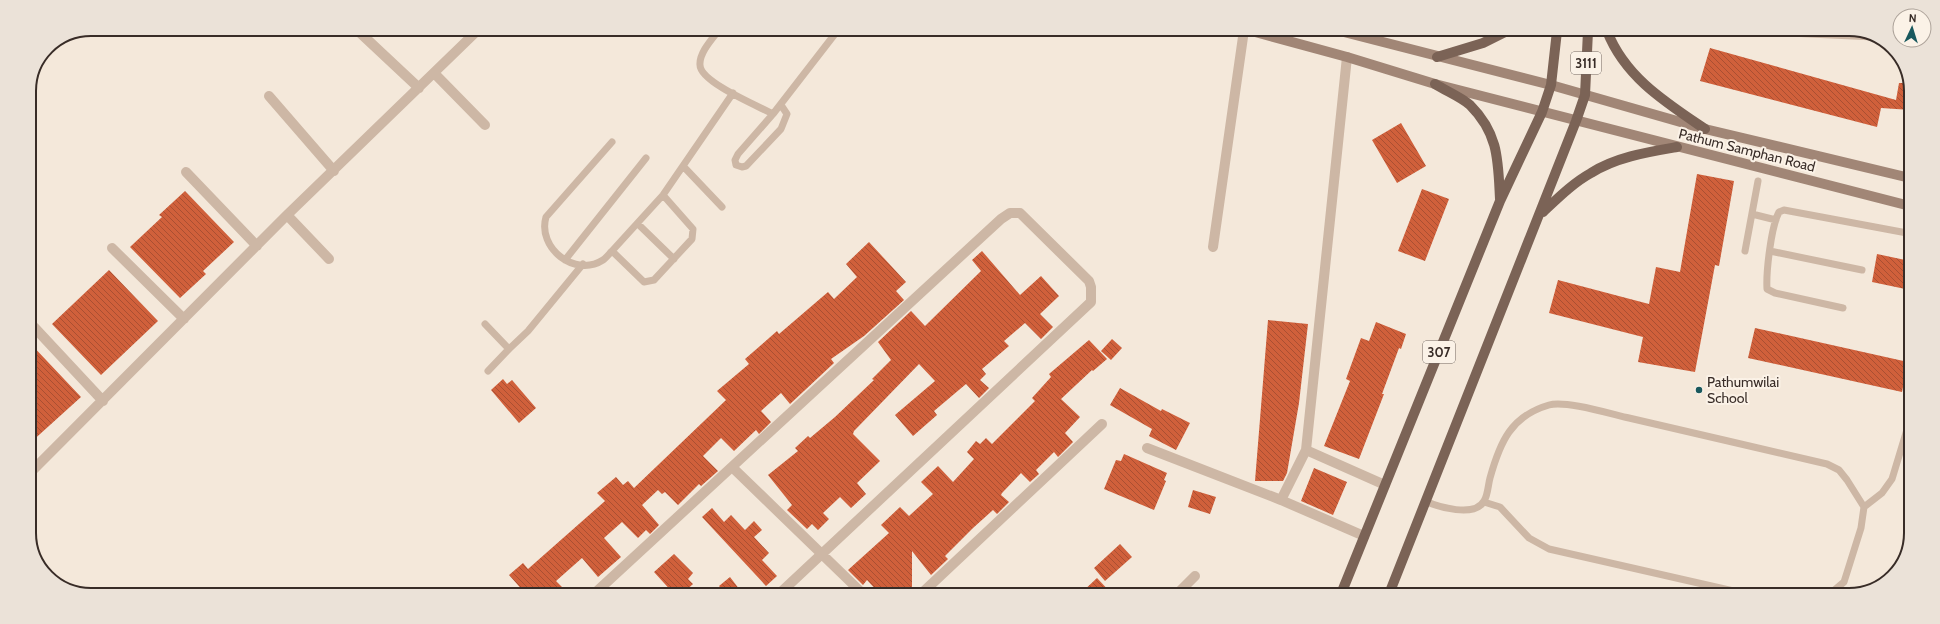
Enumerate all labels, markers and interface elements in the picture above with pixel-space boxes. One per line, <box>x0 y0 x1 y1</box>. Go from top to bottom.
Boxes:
north arrow <box>1892 8 1932 48</box>
text: N <box>1908 11 1917 25</box>
road number: 3111 <box>1571 52 1601 74</box>
street label: Pathum Samphan Road <box>1677 124 1817 176</box>
road number: 307 <box>1423 341 1455 363</box>
place label: Pathumwilai School <box>1707 373 1779 407</box>
marker: Pathumwilai School <box>1694 385 1704 395</box>

